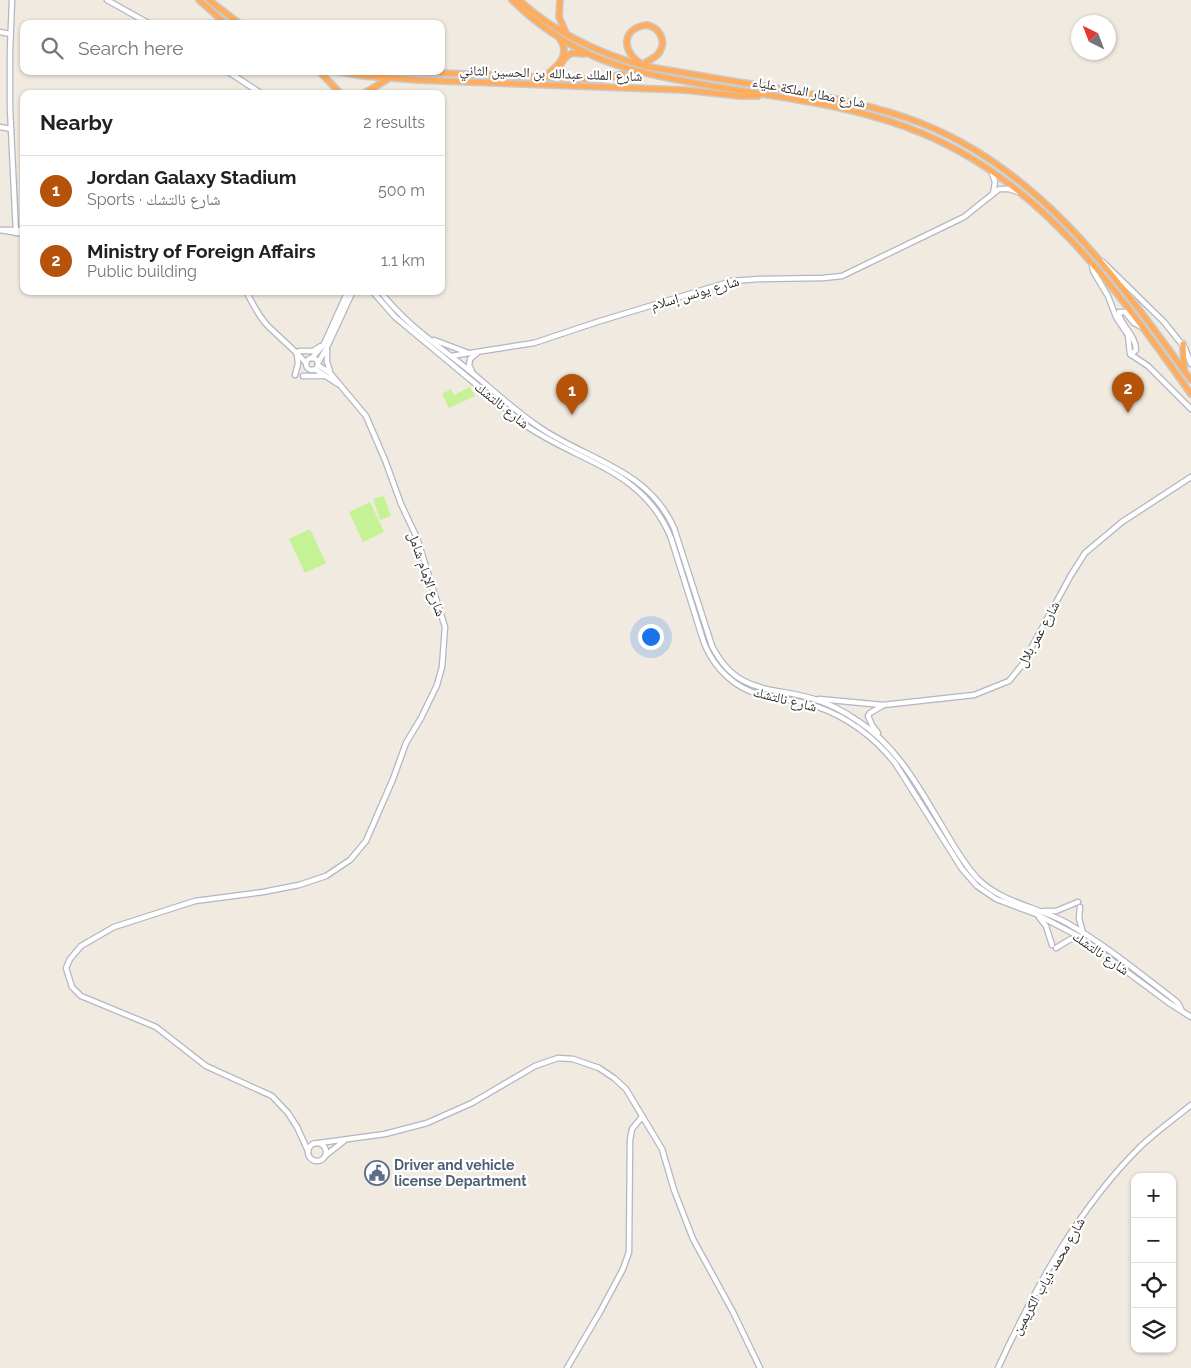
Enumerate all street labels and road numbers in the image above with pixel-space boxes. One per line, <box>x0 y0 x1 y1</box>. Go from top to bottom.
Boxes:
street label: شارع الملك عبدالله بن الحسين الثاني <box>459 62 643 88</box>
street label: شارع مطار الملكة علياء <box>751 73 867 113</box>
street label: شارع يونس إسلام <box>649 273 742 315</box>
street label: شارع نالتشك <box>470 378 532 433</box>
street label: شارع الإمام شامل <box>403 530 449 619</box>
street label: شارع عمر بلال <box>1013 598 1064 671</box>
street label: شارع نالتشك <box>751 683 819 717</box>
street label: شارع نالتشك <box>1069 928 1132 980</box>
street label: شارع محمد ذياب الكريمين <box>1008 1215 1090 1338</box>

